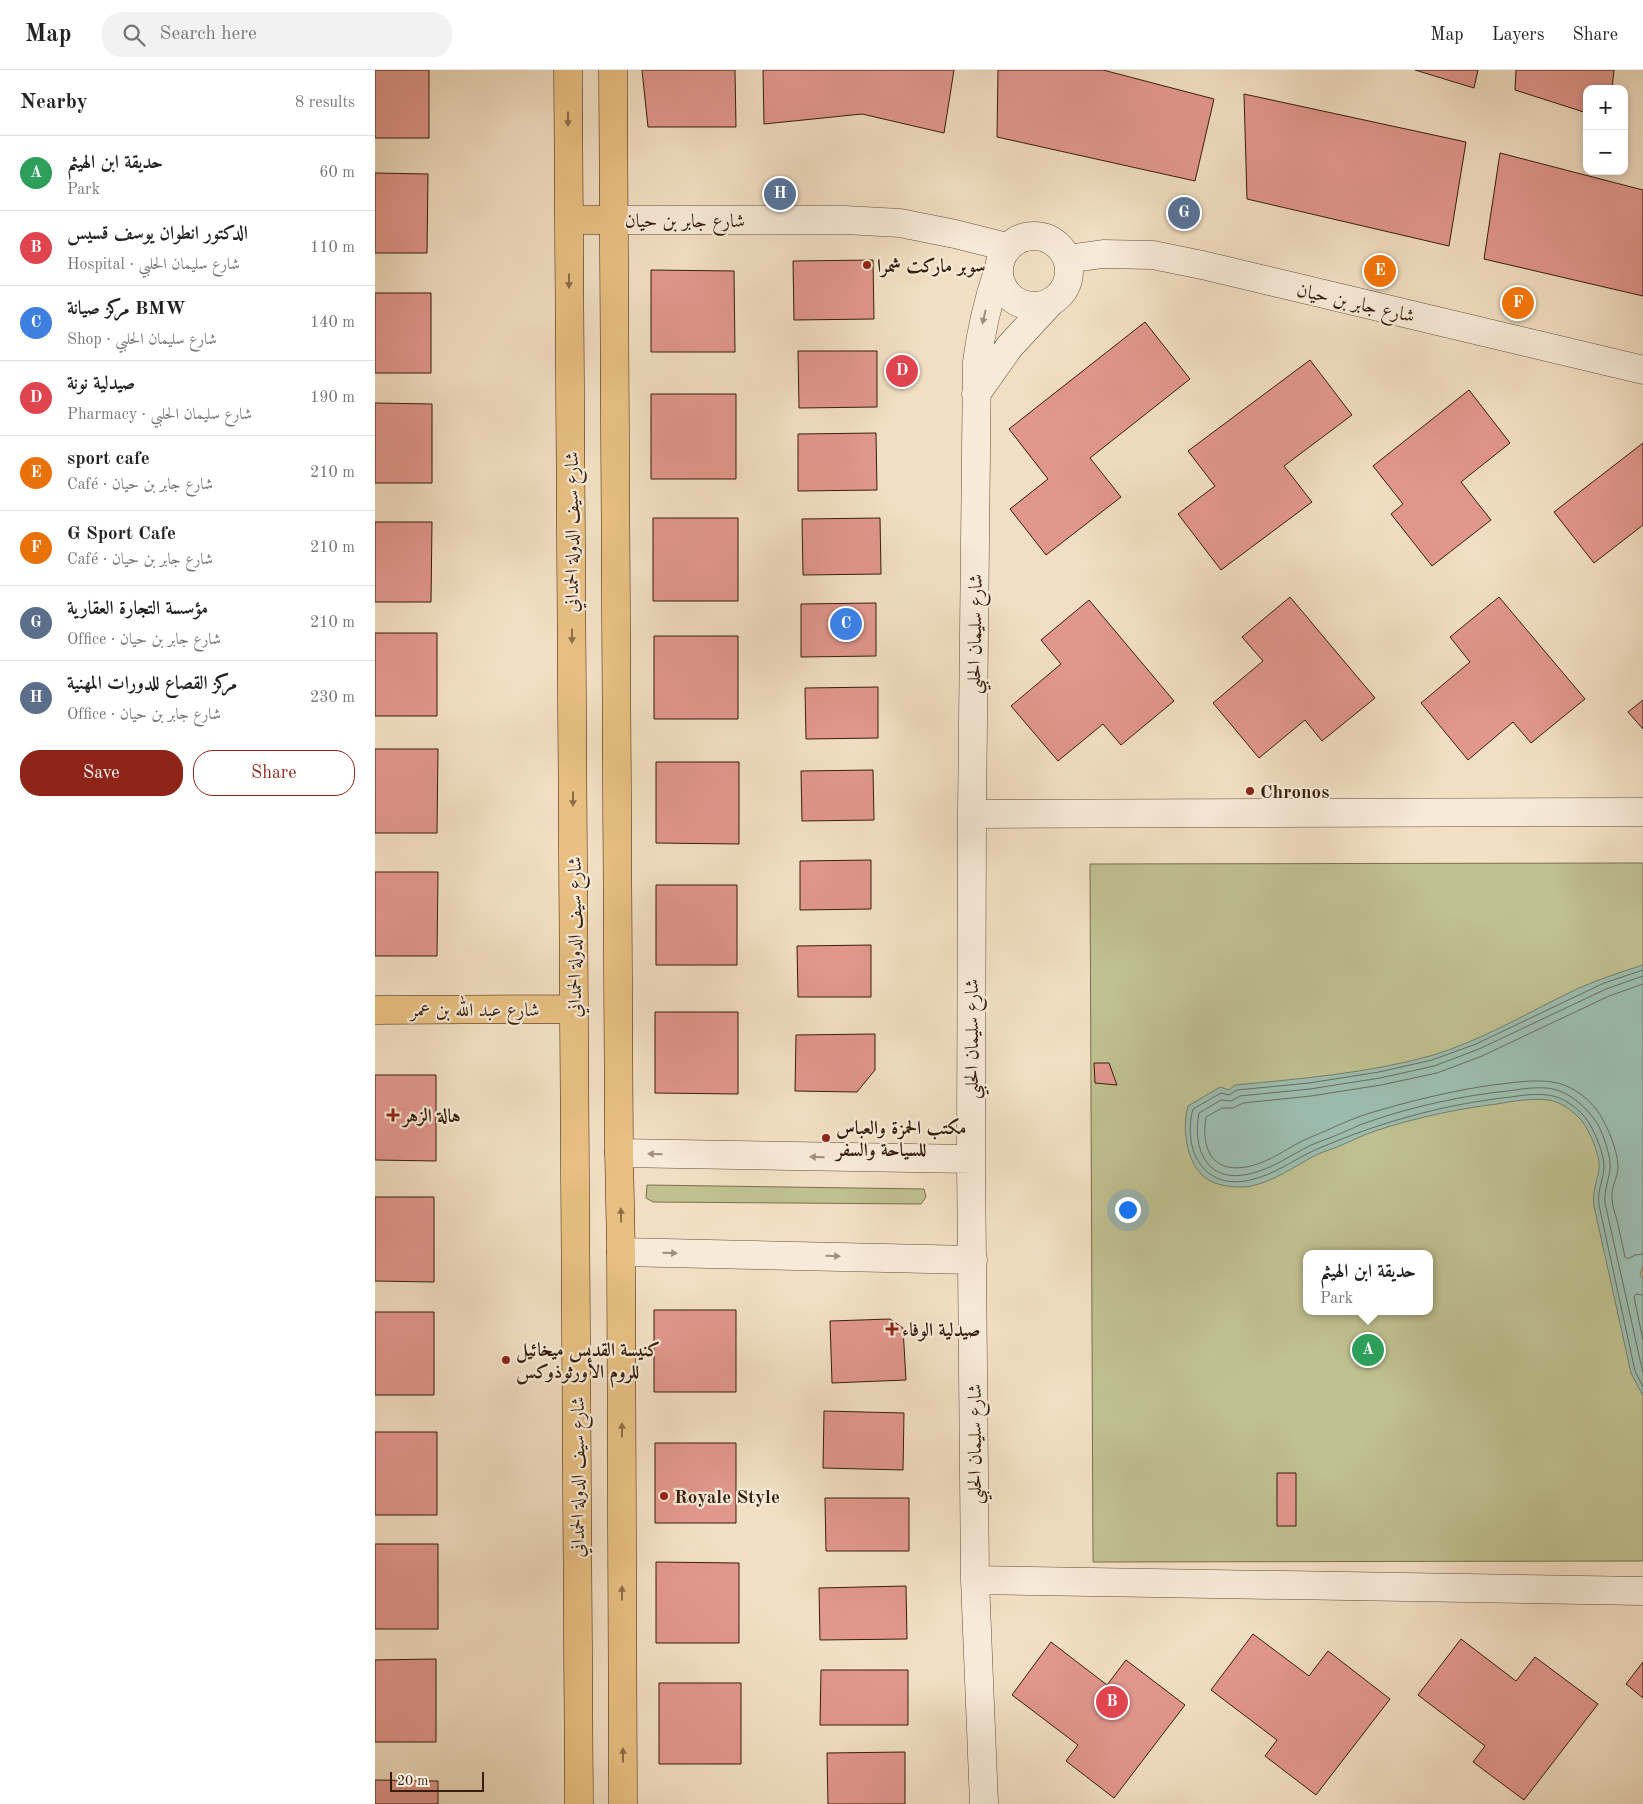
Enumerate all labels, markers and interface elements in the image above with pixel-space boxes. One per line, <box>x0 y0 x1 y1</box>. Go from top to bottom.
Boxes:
search box <box>102 12 452 57</box>
icon: search <box>120 21 148 49</box>
text: Map <box>25 23 72 47</box>
text: Search here <box>160 25 257 44</box>
text: Map <box>1430 26 1464 44</box>
text: Layers <box>1492 26 1544 44</box>
text: Share <box>1572 26 1618 44</box>
map controls <box>1583 85 1628 175</box>
button: + <box>1583 85 1628 130</box>
text: Nearby <box>20 92 88 113</box>
text: 8 results <box>295 95 355 111</box>
one-way arrow <box>564 111 572 127</box>
button: − <box>1583 130 1628 175</box>
text: حديقة ابن الهيثم <box>67 154 163 173</box>
text: A <box>30 165 42 181</box>
text: 60 m <box>319 165 355 181</box>
pin: H <box>764 175 796 213</box>
text: Park <box>67 182 100 198</box>
pin: G <box>1168 194 1200 232</box>
street label: شارع جابر بن حيان <box>625 213 745 236</box>
text: الدكتور انطوان يوسف قسيس <box>67 225 248 244</box>
text: B <box>30 240 42 256</box>
text: 110 m <box>310 240 355 256</box>
pin: E <box>1364 252 1396 290</box>
text: Hospital · شارع سليمان الحلبي <box>67 257 240 273</box>
place label: سوبر ماركت شمرا <box>877 257 985 278</box>
marker: سوبر ماركت شمرا <box>861 259 873 271</box>
one-way arrow <box>565 273 573 289</box>
street label: شارع جابر بن حيان <box>1294 282 1416 331</box>
pin: F <box>1502 284 1534 322</box>
text: مركز صيانة BMW <box>67 300 186 319</box>
one-way arrow <box>980 310 988 325</box>
text: C <box>31 315 41 331</box>
text: 140 m <box>310 315 355 331</box>
text: Shop · شارع سليمان الحلبي <box>67 332 217 348</box>
pin: D <box>886 352 918 390</box>
text: صيدلية نونة <box>67 375 135 394</box>
text: D <box>30 390 42 406</box>
text: 190 m <box>310 390 355 406</box>
text: Pharmacy · شارع سليمان الحلبي <box>67 407 252 423</box>
text: sport cafe <box>67 450 150 469</box>
street label: شارع سيف الدولة الحمداني <box>564 452 587 612</box>
text: E <box>30 465 42 481</box>
text: 210 m <box>310 465 355 481</box>
text: Café · شارع جابر بن حيان <box>67 477 213 493</box>
text: G Sport Cafe <box>67 525 176 544</box>
text: F <box>31 540 41 556</box>
text: 210 m <box>310 540 355 556</box>
text: Café · شارع جابر بن حيان <box>67 552 213 568</box>
street label: شارع سليمان الحلبي <box>966 574 994 695</box>
text: مؤسسة التجارة العقارية <box>67 600 208 619</box>
pin: C <box>830 605 862 643</box>
text: G <box>30 615 42 631</box>
text: 210 m <box>310 615 355 631</box>
one-way arrow <box>568 628 576 644</box>
text: Office · شارع جابر بن حيان <box>67 632 221 648</box>
text: مركز القصاع للدورات المهنية <box>67 675 237 694</box>
text: H <box>29 690 43 706</box>
text: 230 m <box>310 690 355 706</box>
text: Office · شارع جابر بن حيان <box>67 707 221 723</box>
button: Save <box>20 750 183 796</box>
button: Share <box>193 750 355 796</box>
place label: Chronos <box>1260 784 1329 803</box>
marker: Chronos <box>1244 785 1256 797</box>
one-way arrow <box>569 791 577 807</box>
street label: شارع سيف الدولة الحمداني <box>567 857 590 1017</box>
street label: شارع سليمان الحلبي <box>964 979 990 1099</box>
street label: شارع عبد الله بن عمر <box>408 995 540 1025</box>
place label: هالة الزهر <box>401 1107 461 1128</box>
marker: هالة الزهر <box>387 1109 399 1121</box>
place label: مكتب الحمزة والعباس للسياحة والسفر <box>834 1117 966 1162</box>
marker: مكتب الحمزة والعباس للسياحة والسفر <box>820 1132 832 1144</box>
one-way arrow <box>646 1149 662 1157</box>
one-way arrow <box>809 1152 825 1160</box>
your location <box>1115 1197 1141 1223</box>
one-way arrow <box>616 1207 624 1223</box>
one-way arrow <box>662 1249 678 1257</box>
popup <box>1303 1250 1433 1315</box>
one-way arrow <box>825 1253 841 1261</box>
text: حديقة ابن الهيثم <box>1320 1263 1416 1282</box>
text: Park <box>1320 1291 1353 1307</box>
place label: صيدلية الوفاء <box>902 1321 981 1342</box>
marker: صيدلية الوفاء <box>886 1323 898 1335</box>
pin: A <box>1352 1331 1384 1369</box>
place label: كنيسة القديس ميخائيل للروم الأورثوذوكس <box>516 1341 660 1389</box>
marker: كنيسة القديس ميخائيل للروم الأورثوذوكس <box>500 1354 512 1366</box>
street label: شارع سليمان الحلبي <box>967 1384 993 1504</box>
street label: شارع سيف الدولة الحمداني <box>570 1397 593 1557</box>
one-way arrow <box>618 1422 626 1438</box>
place label: Royale Style <box>674 1489 780 1508</box>
marker: Royale Style <box>658 1490 670 1502</box>
one-way arrow <box>618 1585 626 1601</box>
pin: B <box>1096 1683 1128 1721</box>
one-way arrow <box>619 1747 627 1763</box>
scale bar <box>390 1769 484 1792</box>
text: 20 m <box>397 1774 428 1788</box>

